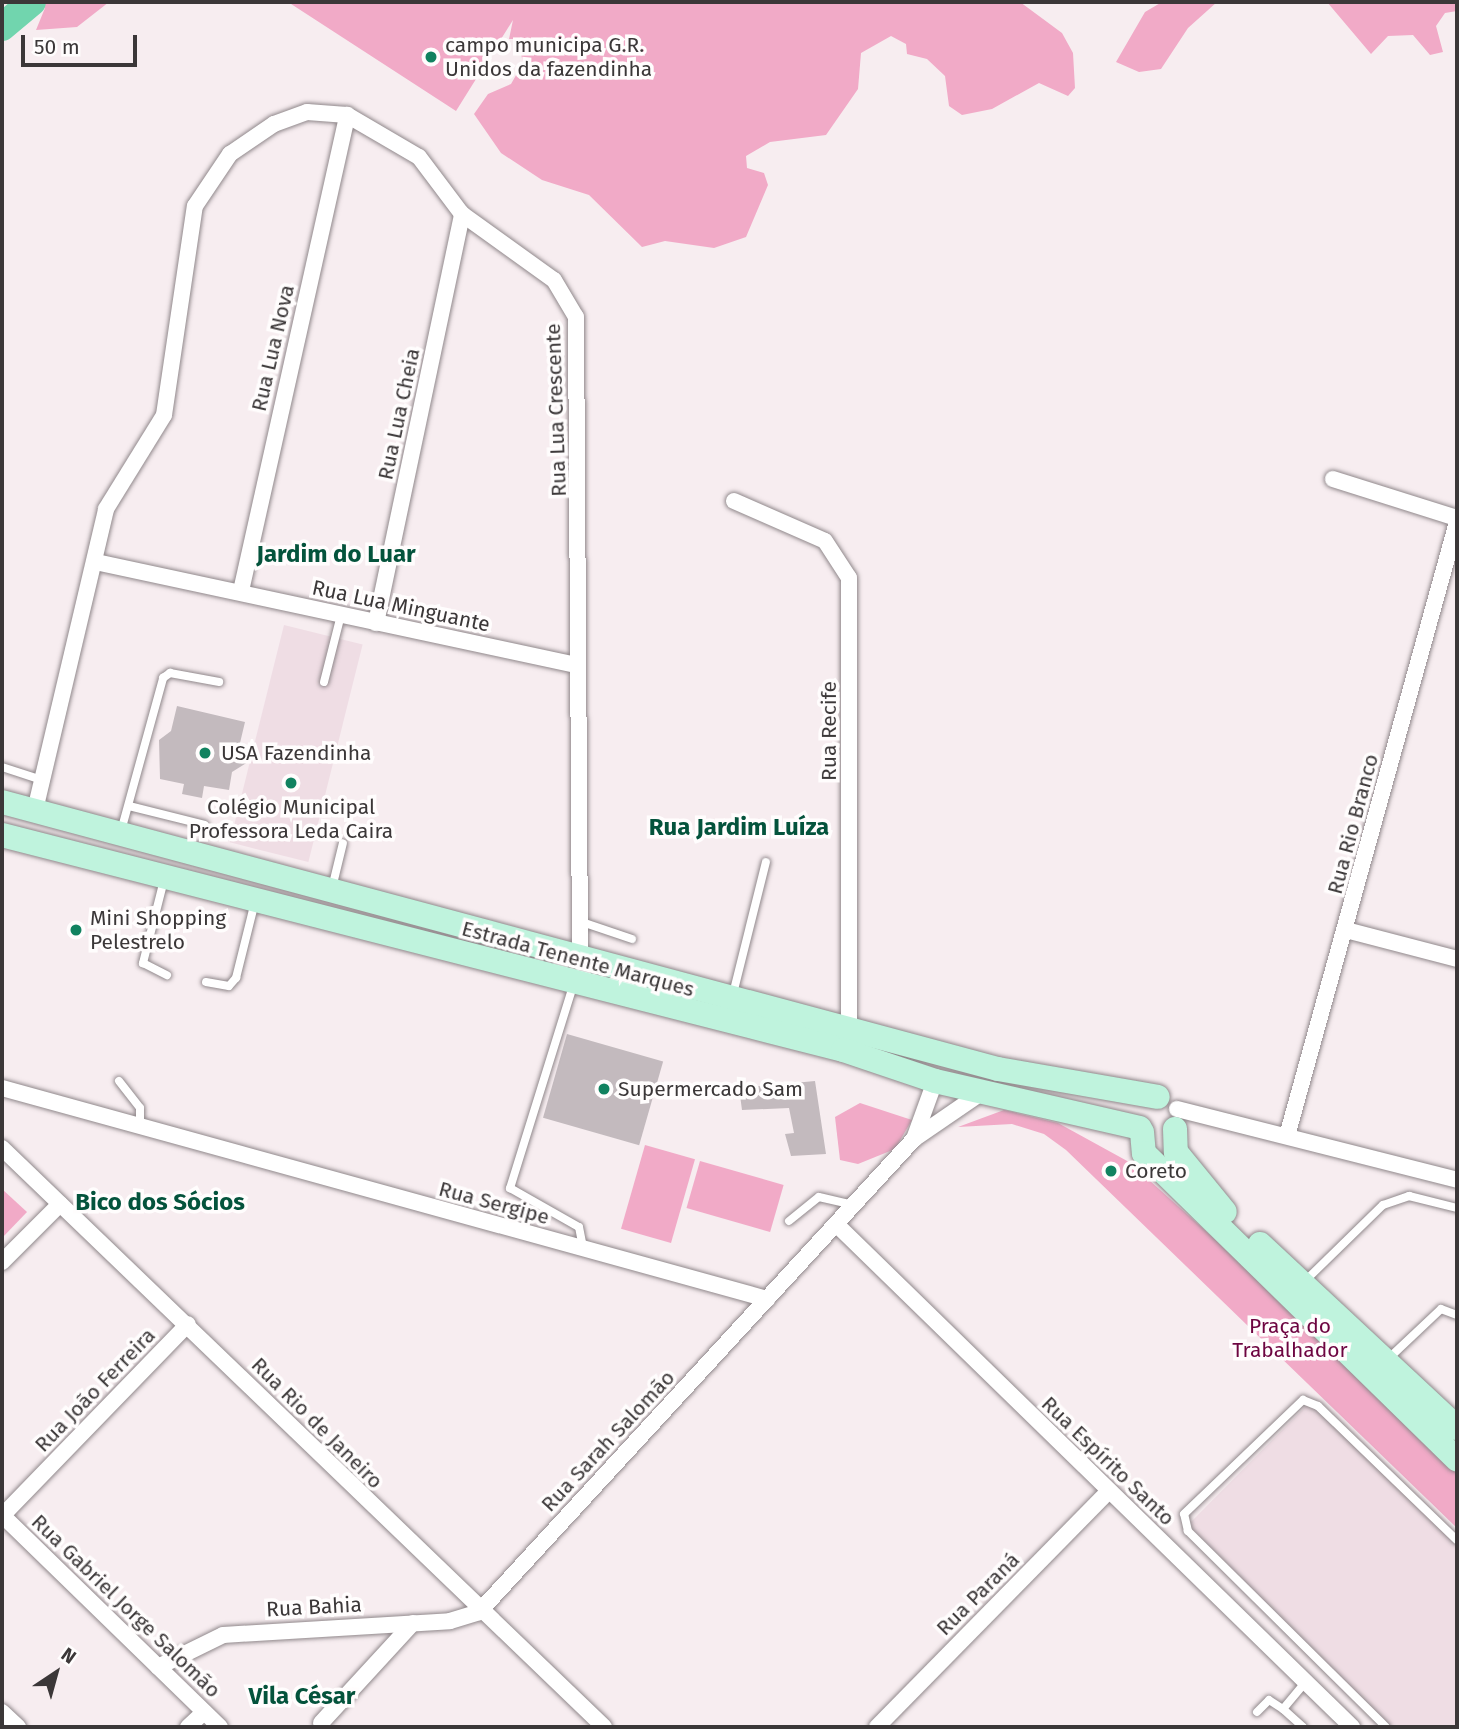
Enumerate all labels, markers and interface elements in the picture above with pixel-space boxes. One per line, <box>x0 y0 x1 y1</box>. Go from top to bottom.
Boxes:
scale bar <box>24 21 140 65</box>
place label: campo municipa G.R. Unidos da fazendinha <box>445 32 652 82</box>
text: 50 m <box>34 34 80 60</box>
marker: campo municipa G.R. Unidos da fazendinha <box>423 49 439 65</box>
street label: Rua Lua Nova <box>246 282 300 414</box>
street label: Rua Lua Crescente <box>540 323 572 497</box>
street label: Rua Lua Cheia <box>373 346 425 482</box>
district label: Jardim do Luar <box>256 541 416 569</box>
street label: Rua Lua Minguante <box>310 575 492 637</box>
street label: Rua Recife <box>816 681 842 781</box>
place label: USA Fazendinha <box>221 740 371 766</box>
marker: USA Fazendinha <box>195 743 215 763</box>
street label: Rua Rio Branco <box>1322 751 1384 897</box>
marker: Colégio Municipal Professora Leda Caira <box>283 775 299 791</box>
place label: Colégio Municipal Professora Leda Caira <box>189 794 393 844</box>
district label: Rua Jardim Luíza <box>649 814 829 842</box>
place label: Mini Shopping Pelestrelo <box>90 905 226 955</box>
street label: Estrada Tenente Marques <box>459 916 697 1002</box>
marker: Mini Shopping Pelestrelo <box>68 922 84 938</box>
place label: Supermercado Sam <box>618 1076 803 1102</box>
marker: Supermercado Sam <box>596 1081 612 1097</box>
place label: Coreto <box>1125 1158 1187 1184</box>
marker: Coreto <box>1103 1163 1119 1179</box>
street label: Rua Sergipe <box>436 1176 552 1230</box>
district label: Bico dos Sócios <box>75 1189 245 1217</box>
park label: Praça do Trabalhador <box>1232 1313 1348 1363</box>
street label: Rua João Ferreira <box>30 1323 160 1457</box>
street label: Rua Rio de Janeiro <box>246 1352 388 1494</box>
street label: Rua Sarah Salomão <box>536 1365 680 1517</box>
street label: Rua Espírito Santo <box>1036 1391 1180 1531</box>
street label: Rua Gabriel Jorge Salomão <box>26 1509 226 1703</box>
street label: Rua Paraná <box>931 1547 1025 1641</box>
street label: Rua Bahia <box>266 1592 362 1622</box>
north arrow <box>21 1638 91 1708</box>
text: N <box>57 1643 80 1669</box>
district label: Vila César <box>249 1683 355 1711</box>

